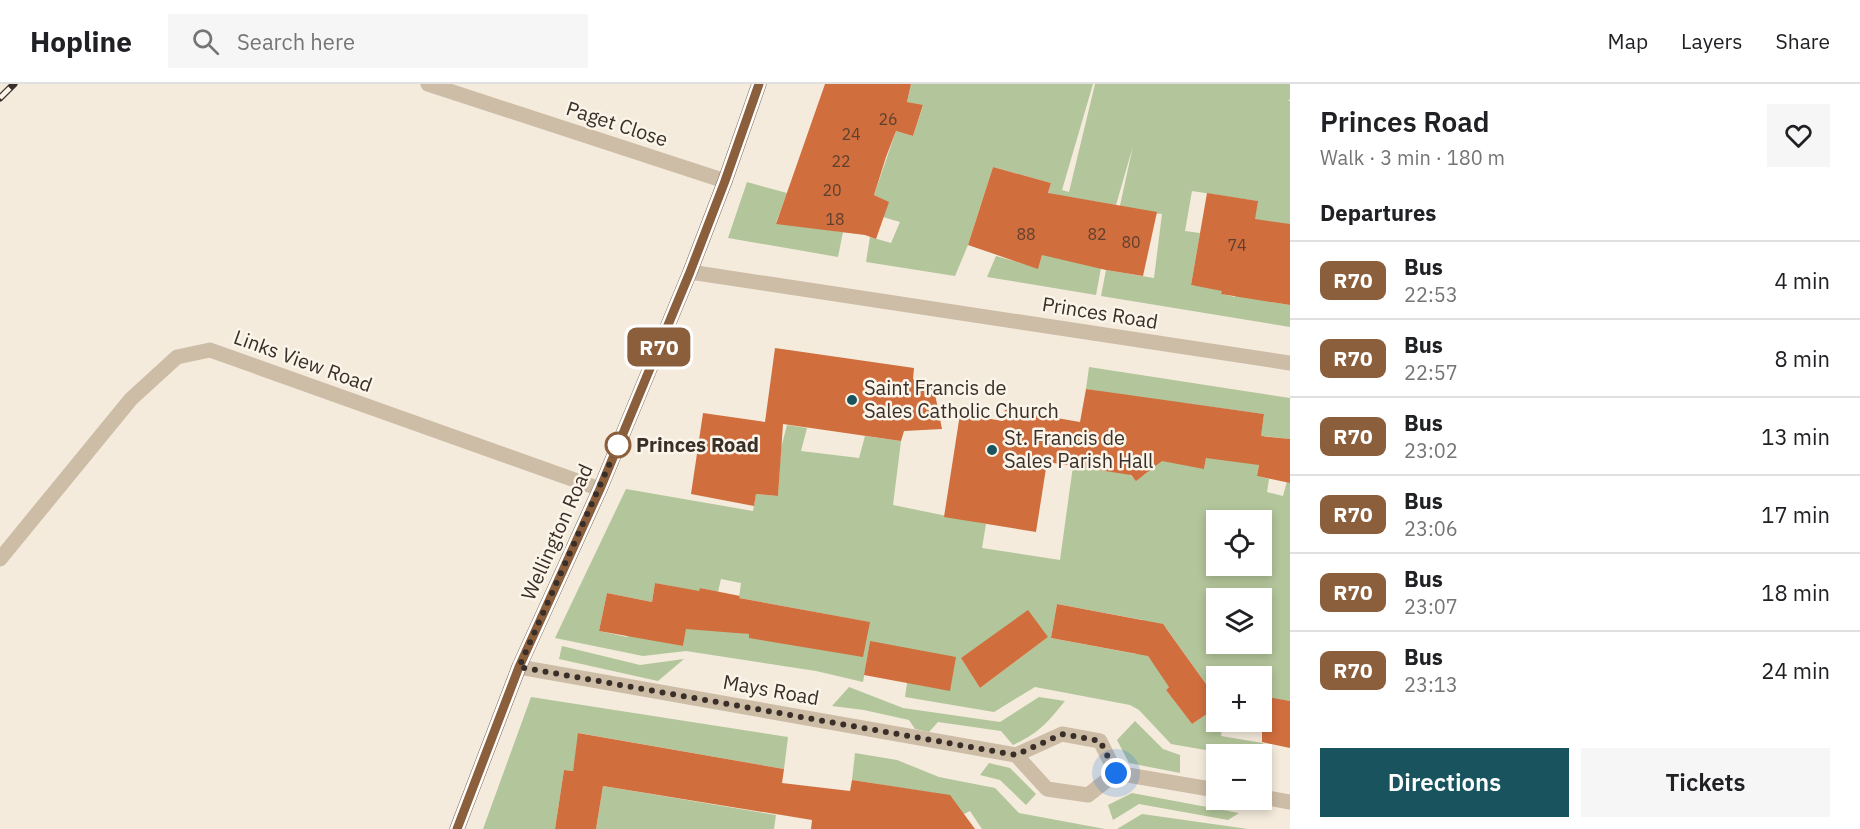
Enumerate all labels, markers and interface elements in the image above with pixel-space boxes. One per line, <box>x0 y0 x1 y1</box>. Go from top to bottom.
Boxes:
search box <box>168 14 588 68</box>
text: Hopline <box>30 23 132 60</box>
icon: search <box>189 25 222 58</box>
text: Search here <box>237 27 355 56</box>
text: Map <box>1608 27 1648 55</box>
text: Layers <box>1681 27 1743 55</box>
text: Share <box>1776 27 1830 55</box>
street label: Paget Close <box>563 94 672 153</box>
text: Princes Road <box>1320 103 1490 140</box>
button: heart <box>1767 104 1830 167</box>
house number: 26 <box>878 109 898 129</box>
house number: 24 <box>841 124 861 144</box>
text: Walk · 3 min · 180 m <box>1320 144 1505 171</box>
house number: 22 <box>831 151 851 171</box>
house number: 20 <box>822 180 842 200</box>
text: Departures <box>1320 198 1436 227</box>
house number: 18 <box>825 209 845 229</box>
house number: 88 <box>1016 224 1036 244</box>
house number: 82 <box>1087 224 1107 244</box>
house number: 80 <box>1121 232 1141 252</box>
house number: 74 <box>1227 235 1247 255</box>
text: Bus <box>1404 252 1443 281</box>
text: R70 <box>1333 266 1373 294</box>
text: 4 min <box>1774 266 1830 295</box>
text: 22:53 <box>1404 281 1458 308</box>
street label: Princes Road <box>1040 290 1160 335</box>
street label: Links View Road <box>230 323 376 398</box>
line badge: R70 <box>624 328 694 366</box>
text: Bus <box>1404 330 1443 359</box>
text: R70 <box>639 333 679 361</box>
text: R70 <box>1333 344 1373 372</box>
text: 8 min <box>1774 344 1830 373</box>
text: 22:57 <box>1404 359 1458 386</box>
place label: Saint Francis de Sales Catholic Church <box>864 374 1059 424</box>
marker: Saint Francis de Sales Catholic Church <box>845 393 859 407</box>
text: Bus <box>1404 408 1443 437</box>
text: R70 <box>1333 422 1373 450</box>
text: 13 min <box>1761 422 1830 451</box>
place label: St. Francis de Sales Parish Hall <box>1004 424 1154 474</box>
place label: Princes Road <box>636 431 759 458</box>
marker: Princes Road <box>605 432 631 458</box>
text: 23:02 <box>1404 437 1458 464</box>
marker: St. Francis de Sales Parish Hall <box>985 443 999 457</box>
street label: Wellington Road <box>514 459 599 604</box>
text: Bus <box>1404 486 1443 515</box>
text: R70 <box>1333 500 1373 528</box>
text: 17 min <box>1761 500 1830 529</box>
map controls <box>1206 510 1272 810</box>
button: locate <box>1206 510 1272 576</box>
text: 23:06 <box>1404 515 1458 542</box>
text: Bus <box>1404 564 1443 593</box>
text: R70 <box>1333 578 1373 606</box>
text: 18 min <box>1761 578 1830 607</box>
button: layers <box>1206 588 1272 654</box>
text: 23:07 <box>1404 593 1458 620</box>
text: Bus <box>1404 642 1443 671</box>
text: R70 <box>1333 656 1373 684</box>
text: 24 min <box>1761 656 1830 685</box>
button: + <box>1206 666 1272 732</box>
street label: Mays Road <box>721 668 821 711</box>
text: 23:13 <box>1404 671 1458 698</box>
button: − <box>1206 744 1272 810</box>
button: Directions <box>1320 748 1569 817</box>
button: Tickets <box>1581 748 1830 817</box>
your location <box>1101 758 1131 788</box>

